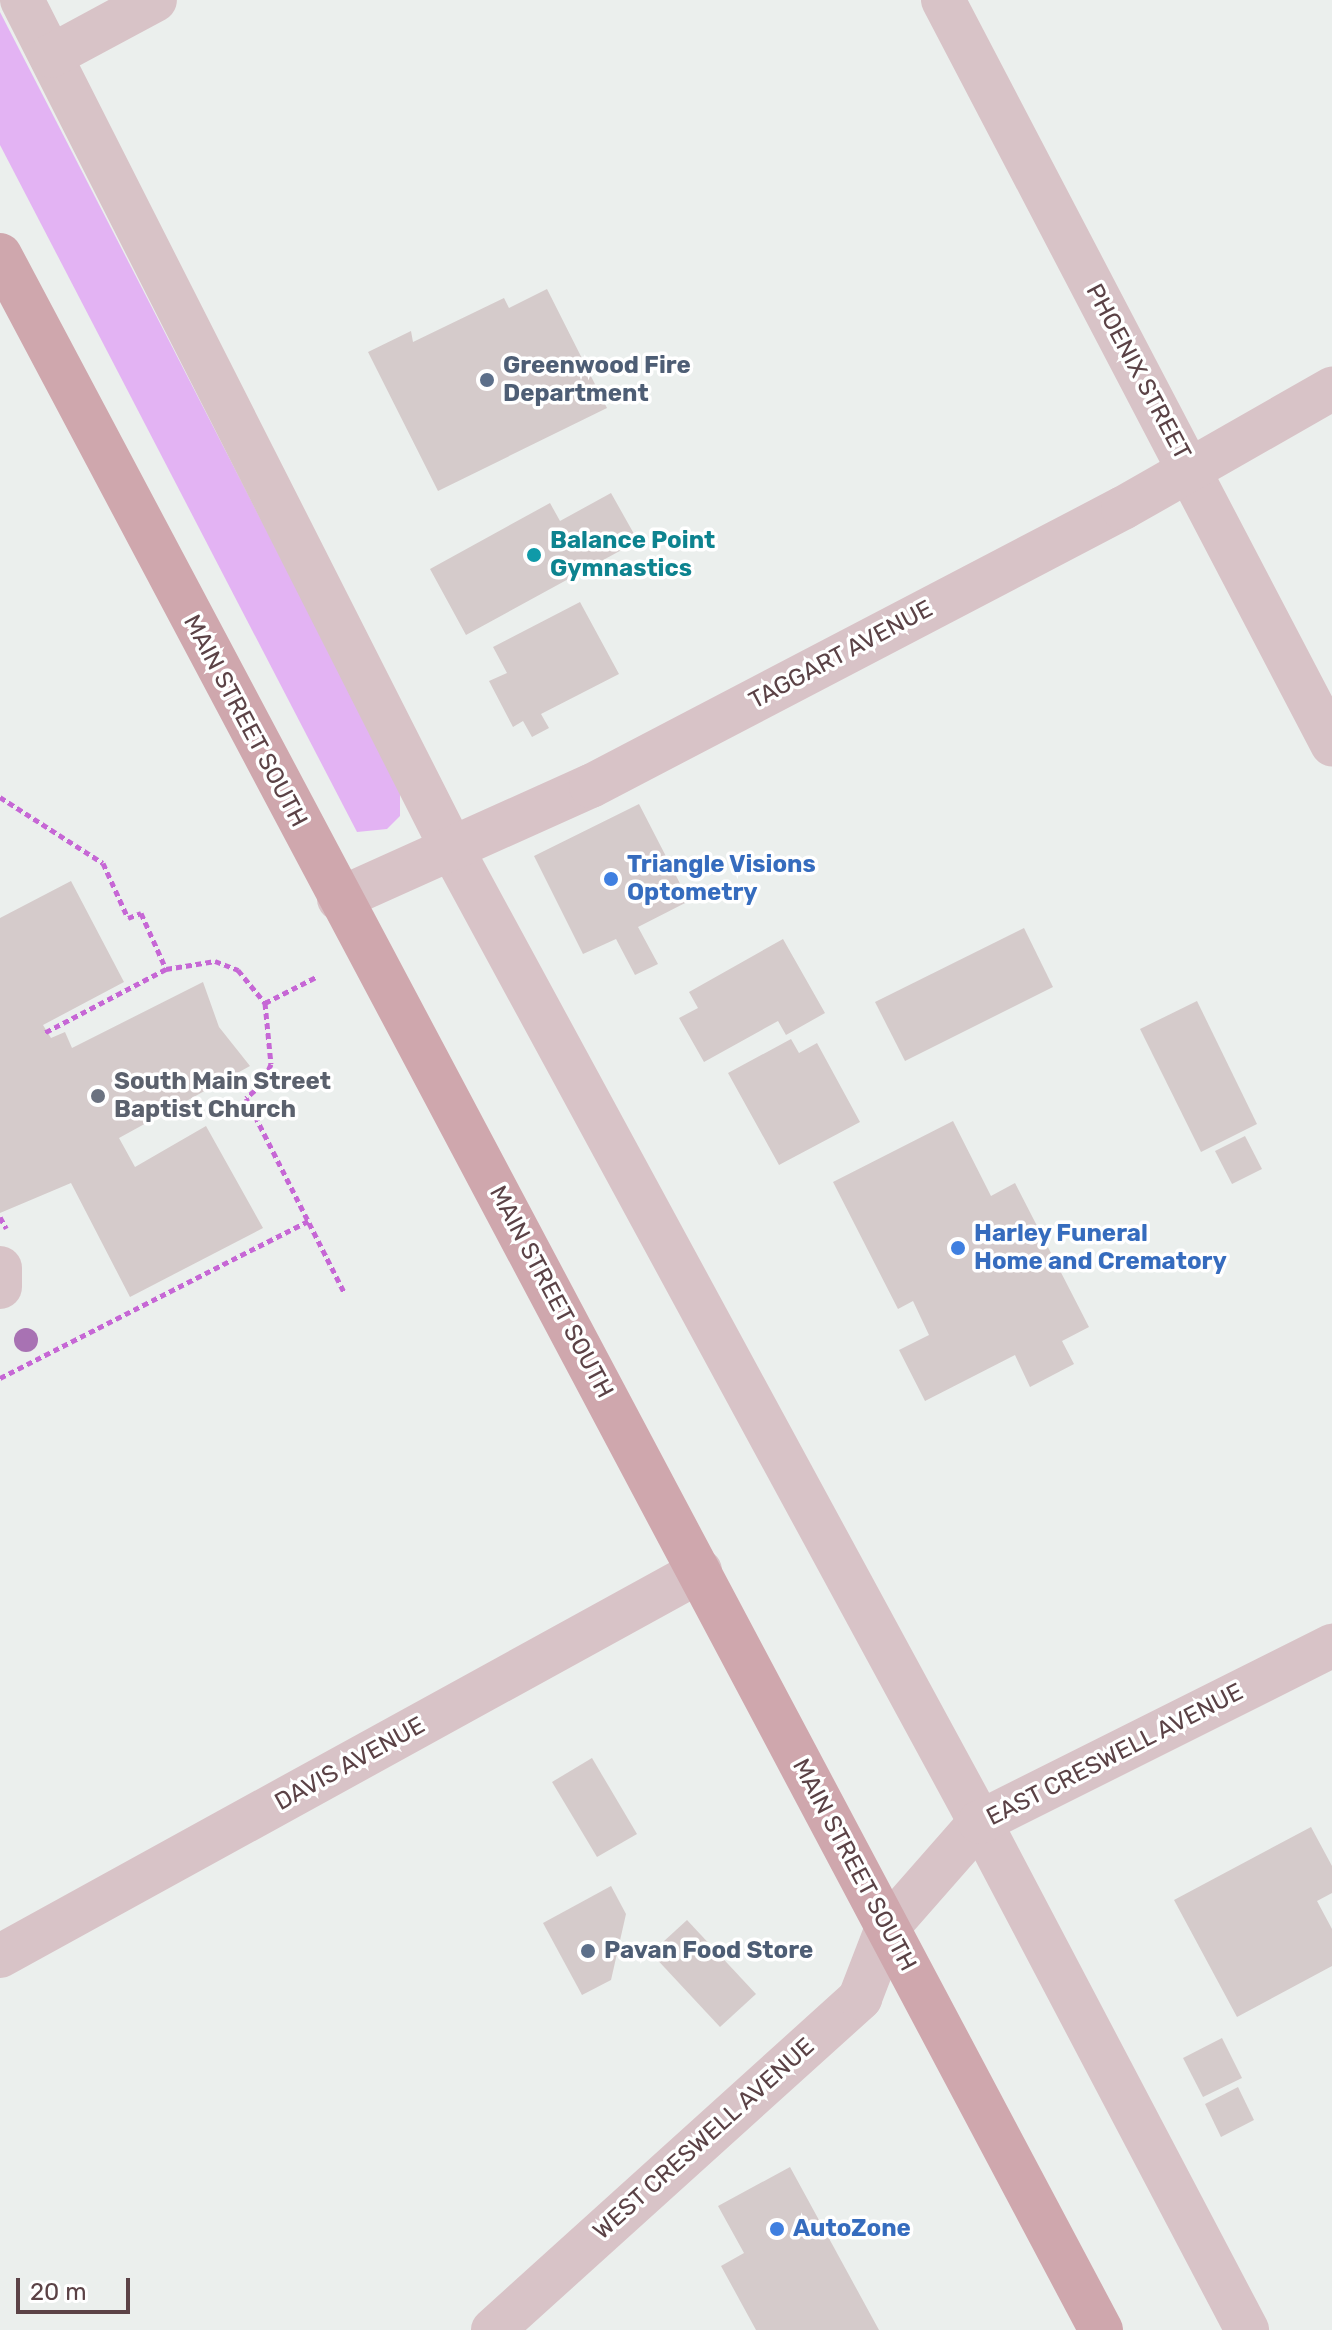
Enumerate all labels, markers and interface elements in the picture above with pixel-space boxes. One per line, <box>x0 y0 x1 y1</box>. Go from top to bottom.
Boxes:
street label: PHOENIX STREET <box>1080 279 1196 465</box>
place label: Greenwood Fire Department <box>503 352 691 408</box>
marker: Greenwood Fire Department <box>478 371 496 389</box>
place label: Balance Point Gymnastics <box>550 527 715 583</box>
marker: Balance Point Gymnastics <box>525 546 543 564</box>
street label: TAGGART AVENUE <box>744 594 938 716</box>
street label: MAIN STREET SOUTH <box>177 610 313 832</box>
place label: Triangle Visions Optometry <box>627 851 816 907</box>
marker: Triangle Visions Optometry <box>602 870 620 888</box>
place label: South Main Street Baptist Church <box>114 1068 331 1124</box>
marker: South Main Street Baptist Church <box>89 1087 107 1105</box>
street label: MAIN STREET SOUTH <box>483 1181 619 1403</box>
place label: Harley Funeral Home and Crematory <box>974 1220 1227 1276</box>
marker: Harley Funeral Home and Crematory <box>949 1239 967 1257</box>
street label: EAST CRESWELL AVENUE <box>981 1677 1249 1833</box>
street label: DAVIS AVENUE <box>270 1711 430 1817</box>
street label: MAIN STREET SOUTH <box>786 1754 922 1976</box>
place label: Pavan Food Store <box>604 1937 813 1965</box>
marker: Pavan Food Store <box>579 1942 597 1960</box>
street label: WEST CRESWELL AVENUE <box>587 2032 821 2246</box>
place label: AutoZone <box>793 2215 911 2243</box>
marker: AutoZone <box>768 2220 786 2238</box>
scale bar <box>20 2262 134 2312</box>
text: 20 m <box>30 2278 87 2306</box>

